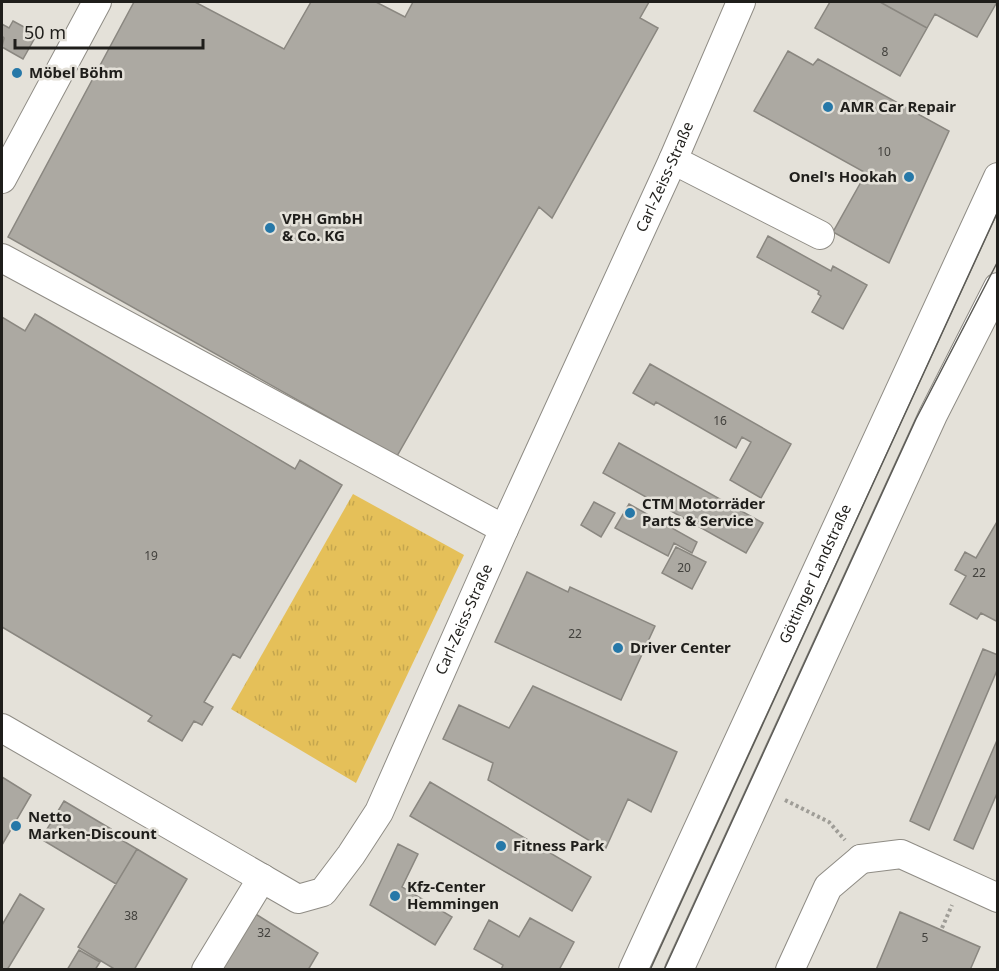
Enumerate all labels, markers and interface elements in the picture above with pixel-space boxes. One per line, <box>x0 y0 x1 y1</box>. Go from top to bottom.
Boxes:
scale bar <box>15 12 202 50</box>
text: 50 m <box>24 20 66 44</box>
house number: 8 <box>882 43 889 60</box>
place label: Möbel Böhm <box>29 62 123 82</box>
marker: Möbel Böhm <box>10 66 24 80</box>
place label: AMR Car Repair <box>840 96 956 116</box>
marker: AMR Car Repair <box>821 100 835 114</box>
street label: Carl-Zeiss-Straße <box>630 118 697 235</box>
house number: 10 <box>877 143 891 160</box>
place label: Onel's Hookah <box>789 166 897 186</box>
marker: Onel's Hookah <box>902 170 916 184</box>
place label: VPH GmbH & Co. KG <box>282 208 363 245</box>
marker: VPH GmbH & Co. KG <box>263 221 277 235</box>
house number: 16 <box>713 412 727 429</box>
place label: CTM Motorräder Parts & Service <box>642 493 765 530</box>
street label: Göttinger Landstraße <box>774 501 855 647</box>
marker: CTM Motorräder Parts & Service <box>623 506 637 520</box>
house number: 19 <box>144 547 158 564</box>
house number: 20 <box>677 559 691 576</box>
street label: Carl-Zeiss-Straße <box>430 561 496 677</box>
house number: 22 <box>972 564 986 581</box>
house number: 22 <box>568 625 582 642</box>
place label: Driver Center <box>630 637 731 657</box>
marker: Driver Center <box>611 641 625 655</box>
place label: Netto Marken-Discount <box>28 806 157 843</box>
marker: Netto Marken-Discount <box>9 819 23 833</box>
place label: Fitness Park <box>513 835 605 855</box>
marker: Fitness Park <box>494 839 508 853</box>
place label: Kfz-Center Hemmingen <box>407 876 499 913</box>
marker: Kfz-Center Hemmingen <box>388 889 402 903</box>
house number: 38 <box>124 907 138 924</box>
house number: 32 <box>257 924 271 941</box>
house number: 5 <box>922 929 929 946</box>

